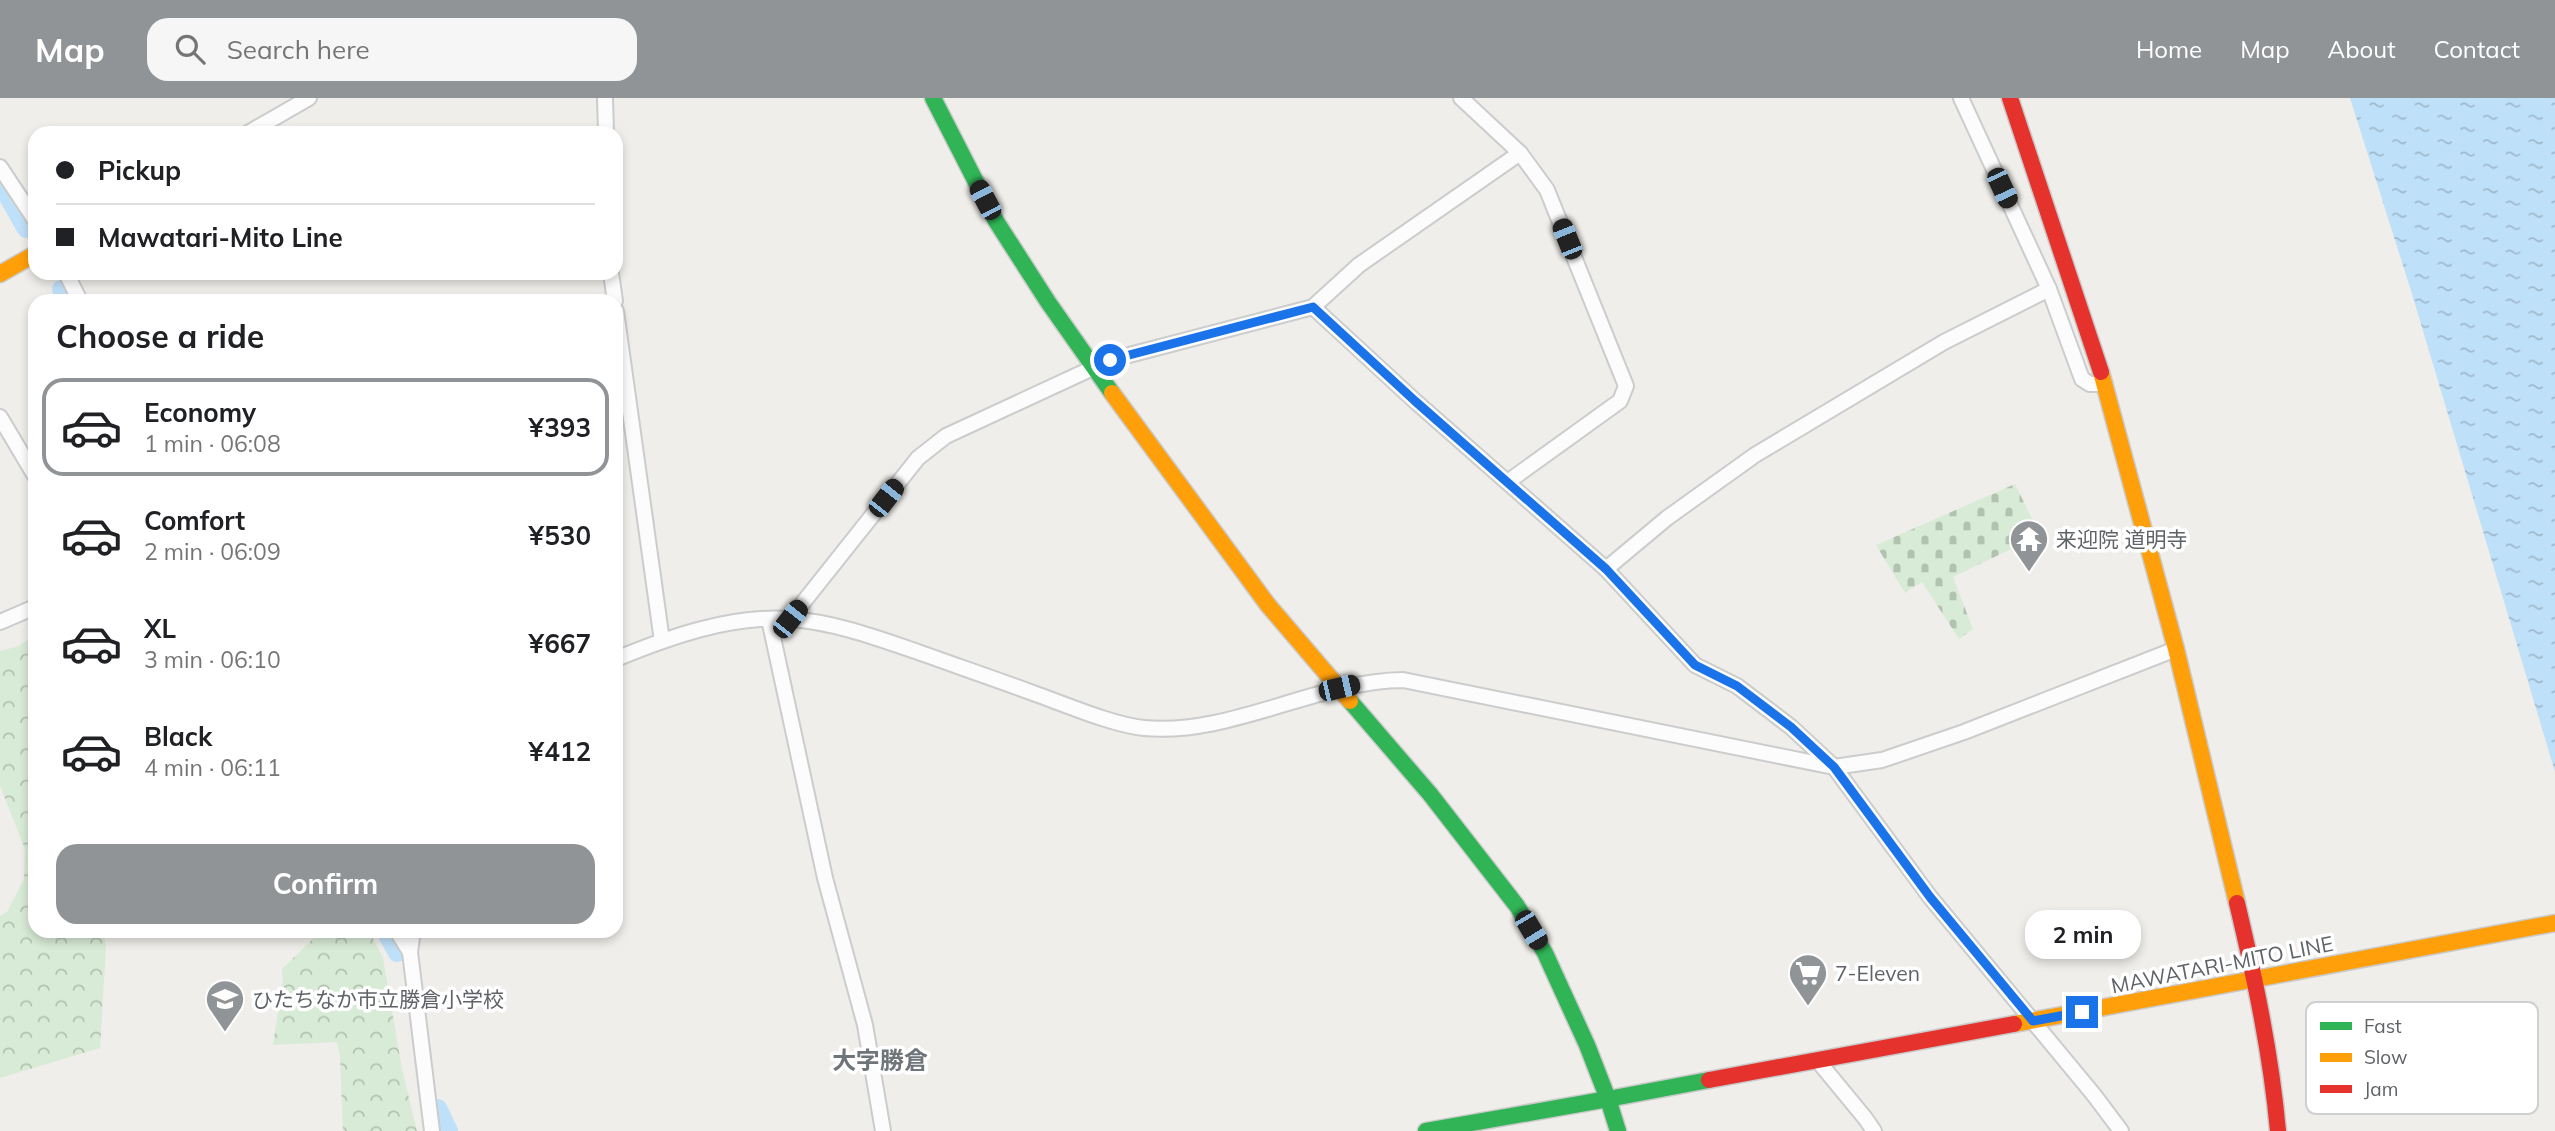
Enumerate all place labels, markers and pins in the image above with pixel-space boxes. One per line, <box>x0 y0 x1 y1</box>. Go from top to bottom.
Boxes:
temple icon: 来迎院 道明寺 <box>2008 518 2050 573</box>
place label: 来迎院 道明寺 <box>2056 526 2187 552</box>
supermarket icon: 7-Eleven <box>1787 952 1829 1007</box>
place label: 7-Eleven <box>1835 960 1920 986</box>
school or university icon: ひたちなか市立勝倉小学校 <box>204 978 246 1033</box>
place label: ひたちなか市立勝倉小学校 <box>252 986 504 1012</box>

